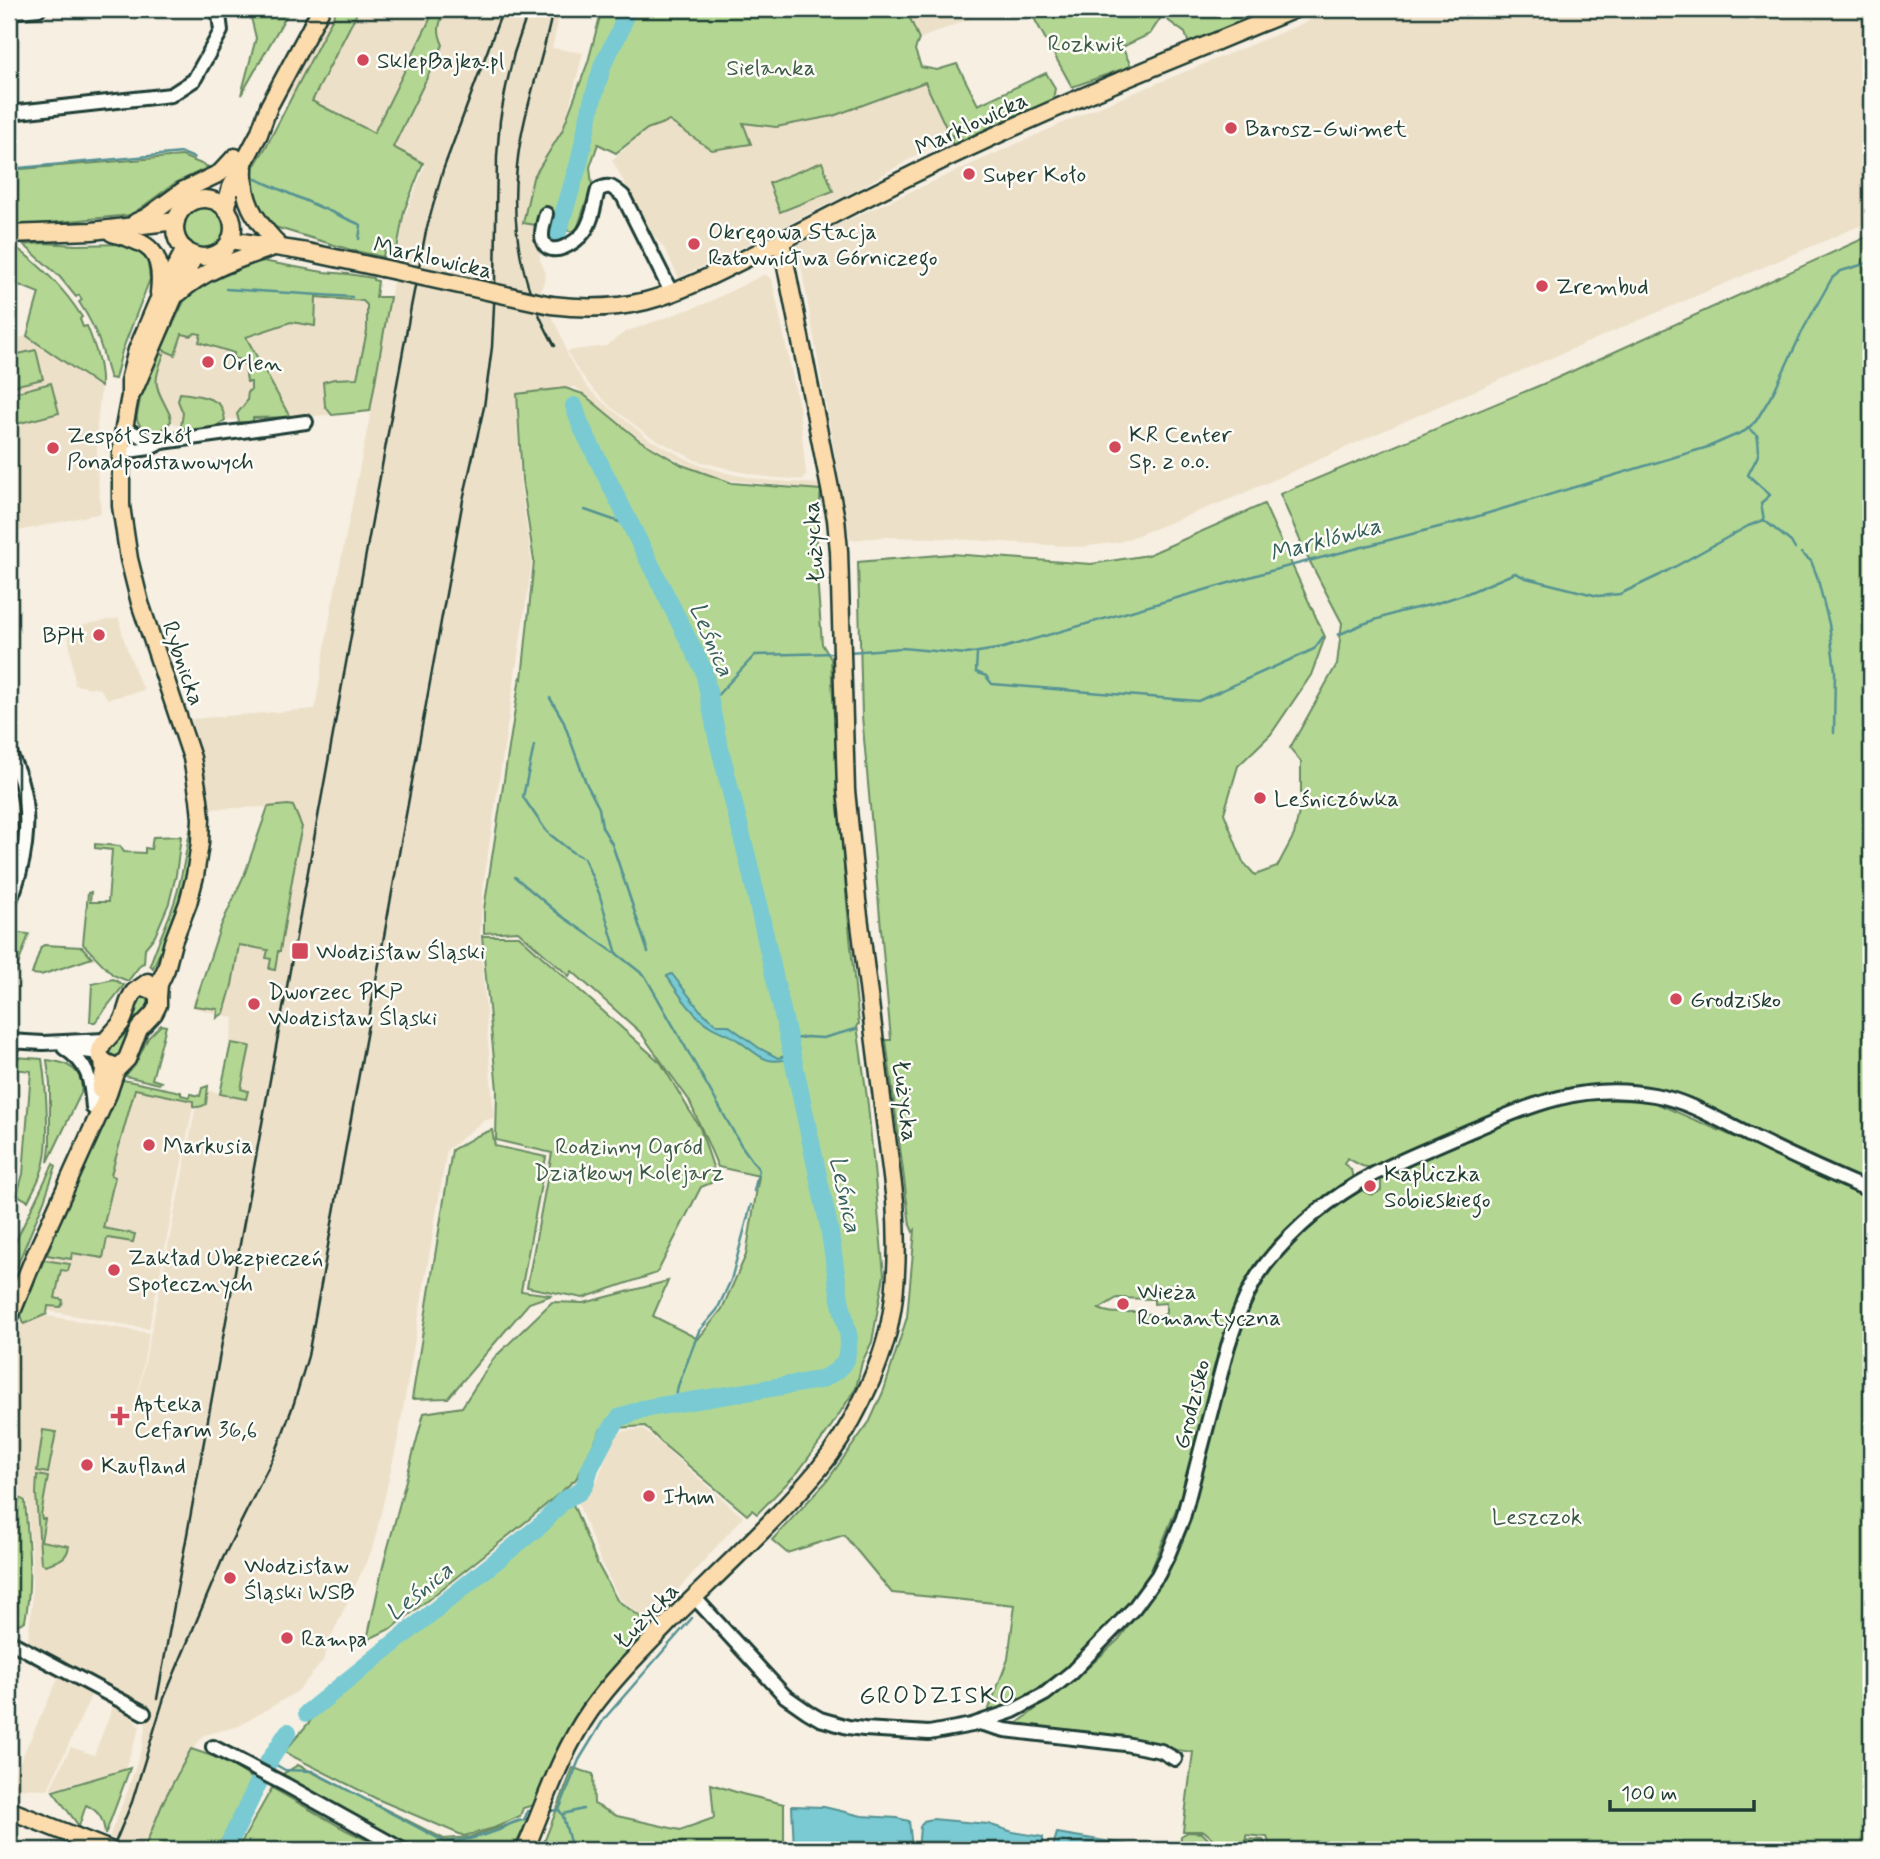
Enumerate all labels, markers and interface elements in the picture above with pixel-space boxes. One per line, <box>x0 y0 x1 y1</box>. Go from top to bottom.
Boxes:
park label: Rozkwit <box>1048 30 1124 60</box>
place label: SklepBajka.pl <box>377 47 504 77</box>
marker: SklepBajka.pl <box>355 52 371 68</box>
park label: Sielanka <box>726 54 816 84</box>
street label: Marklowicka <box>911 86 1033 164</box>
place label: Barosz-Gwimet <box>1245 115 1407 145</box>
marker: Barosz-Gwimet <box>1223 120 1239 136</box>
place label: Super Koło <box>983 161 1086 191</box>
marker: Super Koło <box>961 166 977 182</box>
place label: Okręgowa Stacja Ratownictwa Górniczego <box>708 218 938 276</box>
street label: Marklowicka <box>370 231 495 287</box>
marker: Okręgowa Stacja Ratownictwa Górniczego <box>686 236 702 252</box>
place label: Zrembud <box>1556 273 1649 303</box>
marker: Zrembud <box>1534 278 1550 294</box>
place label: Orlen <box>222 349 282 379</box>
marker: Orlen <box>200 354 216 370</box>
place label: KR Center Sp. z o.o. <box>1129 421 1232 477</box>
place label: Zespół Szkół Ponadpodstawowych <box>67 422 254 478</box>
marker: KR Center Sp. z o.o. <box>1107 439 1123 455</box>
marker: Zespół Szkół Ponadpodstawowych <box>45 440 61 456</box>
street label: Łużycka <box>797 500 833 584</box>
water label: Marklówka <box>1266 511 1384 570</box>
water label: Leśnica <box>681 598 740 682</box>
street label: Rybnicka <box>154 617 211 710</box>
place label: BPH <box>42 622 85 652</box>
marker: BPH <box>91 627 107 643</box>
place label: Leśniczówka <box>1274 785 1399 815</box>
marker: Leśniczówka <box>1252 790 1268 806</box>
place label: Wodzisław Śląski <box>316 938 485 968</box>
marker: Wodzisław Śląski <box>290 941 310 961</box>
place label: Dworzec PKP Wodzisław Śląski <box>268 978 437 1034</box>
place label: Grodzisko <box>1690 986 1781 1016</box>
marker: Grodzisko <box>1668 991 1684 1007</box>
marker: Dworzec PKP Wodzisław Śląski <box>246 996 262 1012</box>
street label: Łużycka <box>884 1059 924 1144</box>
place label: Markusia <box>163 1132 253 1162</box>
park label: Rodzinny Ogród Działkowy Kolejarz <box>534 1133 724 1189</box>
marker: Markusia <box>141 1137 157 1153</box>
water label: Leśnica <box>821 1153 868 1236</box>
place label: Kapliczka Sobieskiego <box>1384 1160 1491 1218</box>
marker: Kapliczka Sobieskiego <box>1362 1178 1378 1194</box>
place label: Zakład Ubezpieczeń Społecznych <box>128 1244 323 1300</box>
marker: Zakład Ubezpieczeń Społecznych <box>106 1262 122 1278</box>
place label: Wieża Romantyczna <box>1137 1278 1281 1334</box>
marker: Wieża Romantyczna <box>1115 1296 1131 1312</box>
street label: Grodzisko <box>1167 1357 1219 1452</box>
place label: Apteka Cefarm 36,6 <box>134 1390 257 1446</box>
marker: Apteka Cefarm 36,6 <box>112 1408 128 1424</box>
place label: Kaufland <box>101 1452 186 1482</box>
marker: Kaufland <box>79 1457 95 1473</box>
place label: Itum <box>663 1483 715 1513</box>
marker: Itum <box>641 1488 657 1504</box>
park label: Leszczok <box>1492 1503 1582 1533</box>
place label: Wodzisław Śląski WSB <box>244 1552 354 1608</box>
water label: Leśnica <box>380 1556 460 1629</box>
marker: Wodzisław Śląski WSB <box>222 1570 238 1586</box>
street label: Łużycka <box>608 1577 687 1656</box>
place label: Rampa <box>301 1625 368 1655</box>
marker: Rampa <box>279 1630 295 1646</box>
district label: GRODZISKO <box>859 1681 1017 1712</box>
scale bar <box>1610 1768 1754 1812</box>
text: 100 m <box>1621 1780 1677 1808</box>

